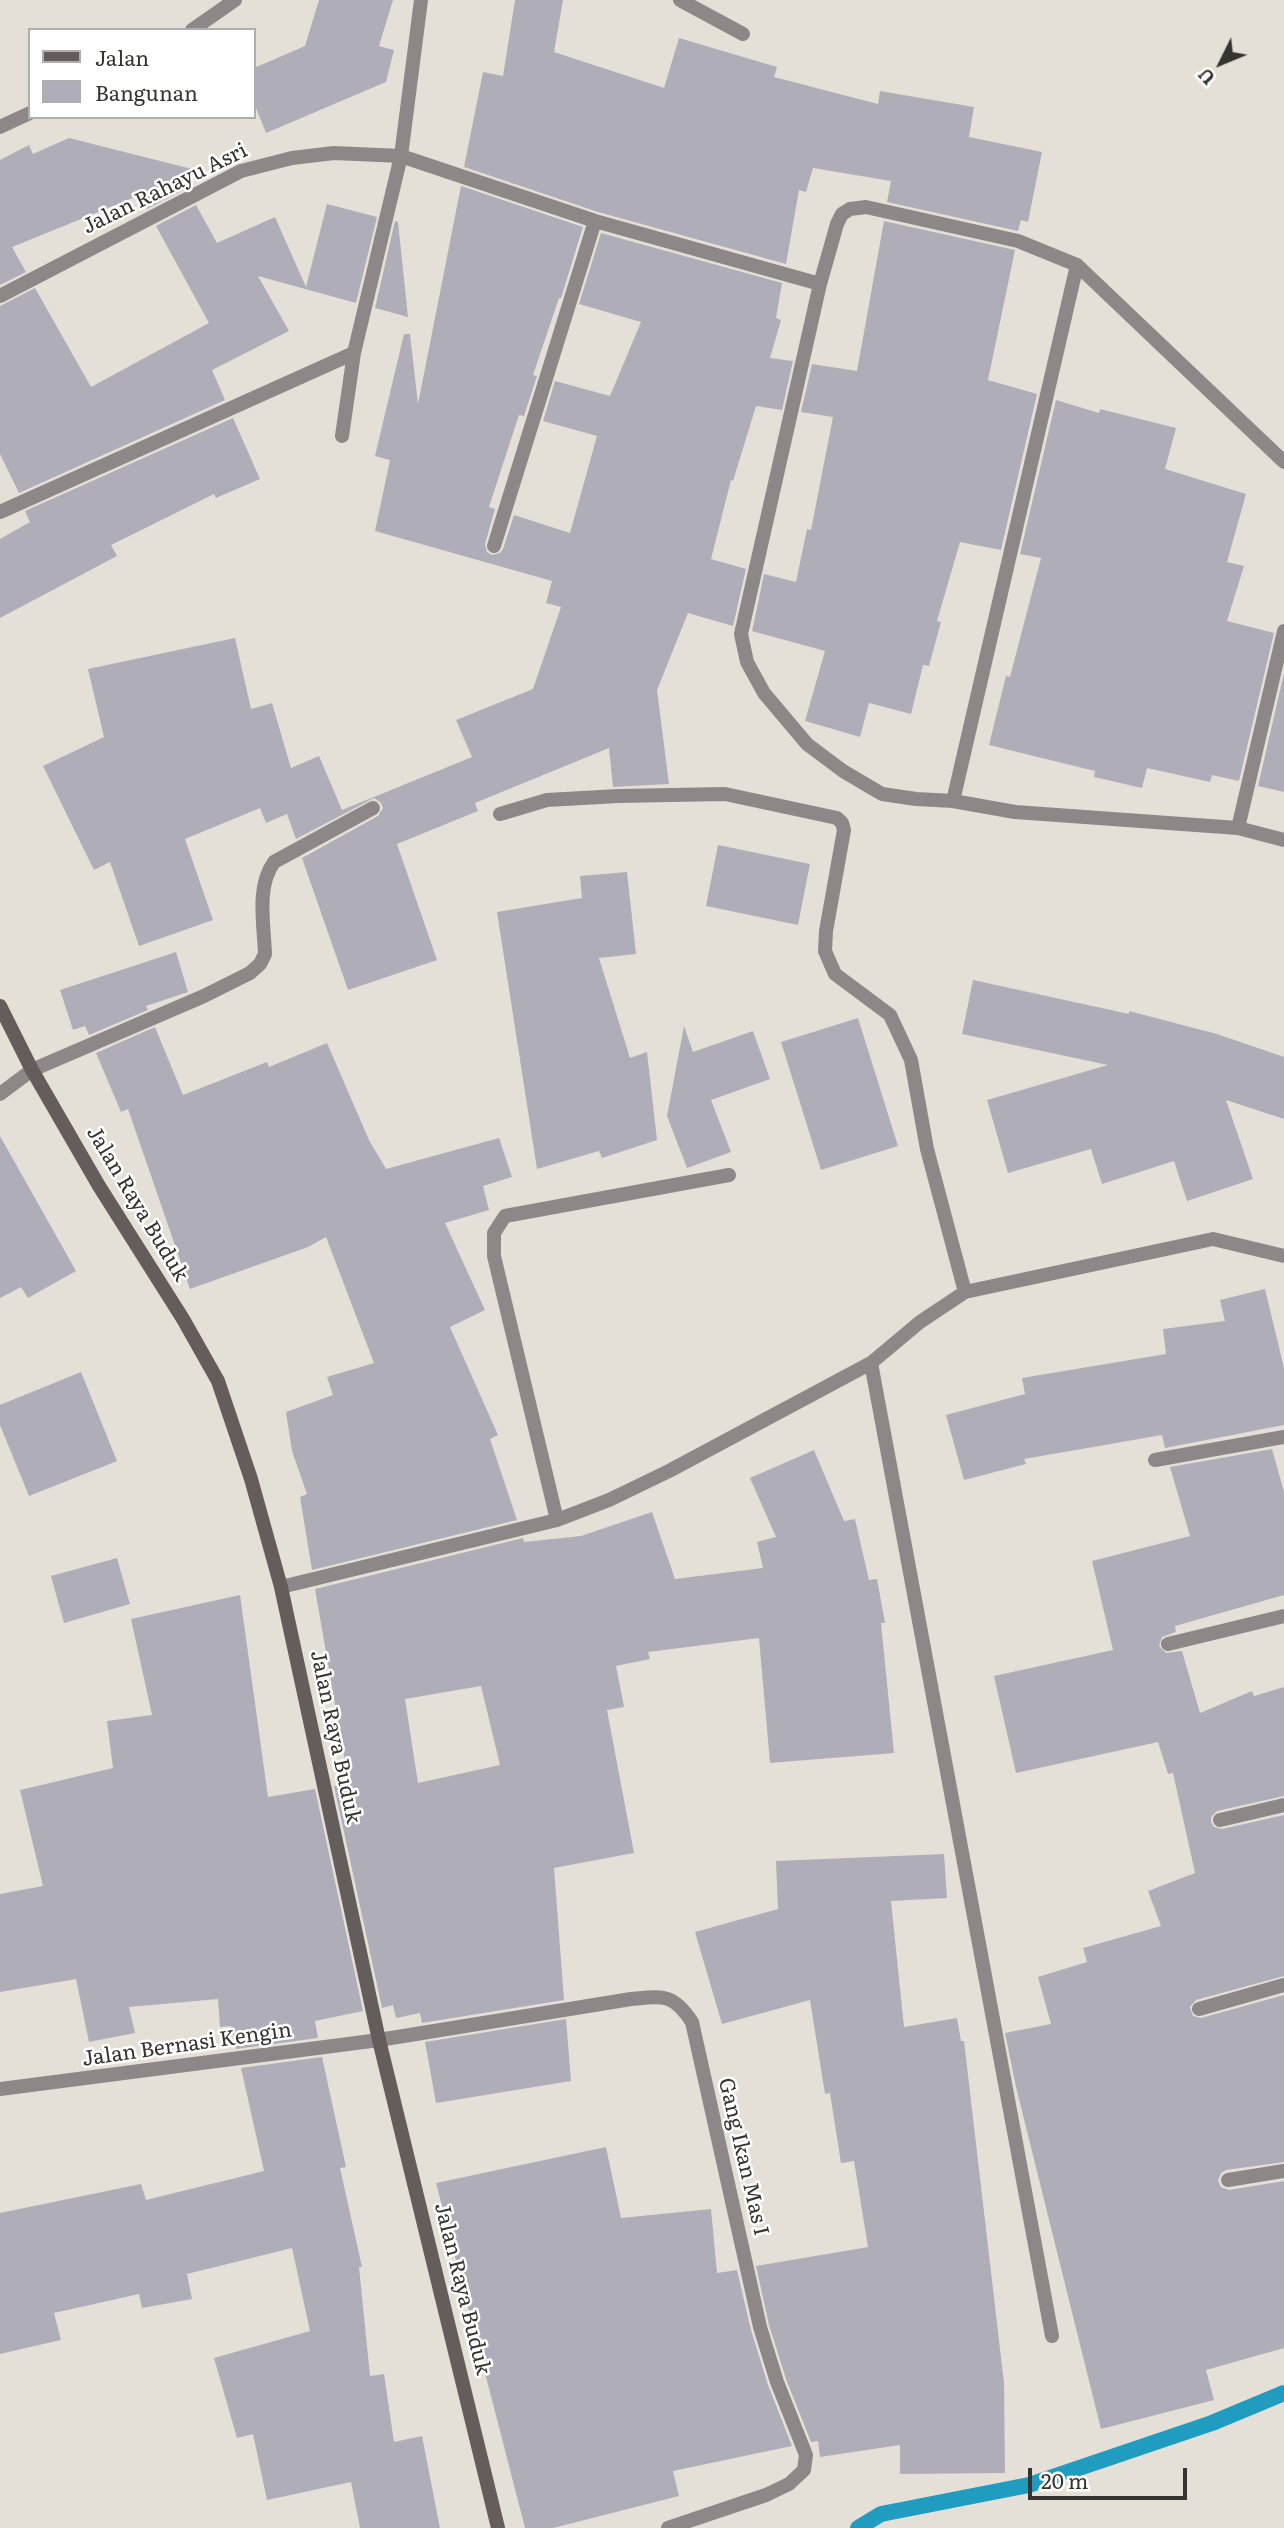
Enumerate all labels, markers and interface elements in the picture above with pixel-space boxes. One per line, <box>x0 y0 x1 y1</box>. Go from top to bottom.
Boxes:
legend <box>28 28 256 119</box>
north arrow <box>1186 28 1256 98</box>
text: Jalan <box>95 41 149 72</box>
text: U <box>1190 62 1221 92</box>
text: Bangunan <box>95 76 198 107</box>
street label: Jalan Rahayu Asri <box>79 138 251 240</box>
street label: Jalan Raya Buduk <box>81 1122 193 1286</box>
street label: Jalan Raya Buduk <box>304 1648 366 1826</box>
street label: Jalan Bernasi Kengin <box>81 2018 293 2072</box>
street label: Gang Ikan Mas I <box>713 2076 773 2238</box>
street label: Jalan Raya Buduk <box>428 2200 496 2378</box>
scale bar <box>1032 2454 1191 2498</box>
text: 20 m <box>1041 2464 1088 2495</box>

